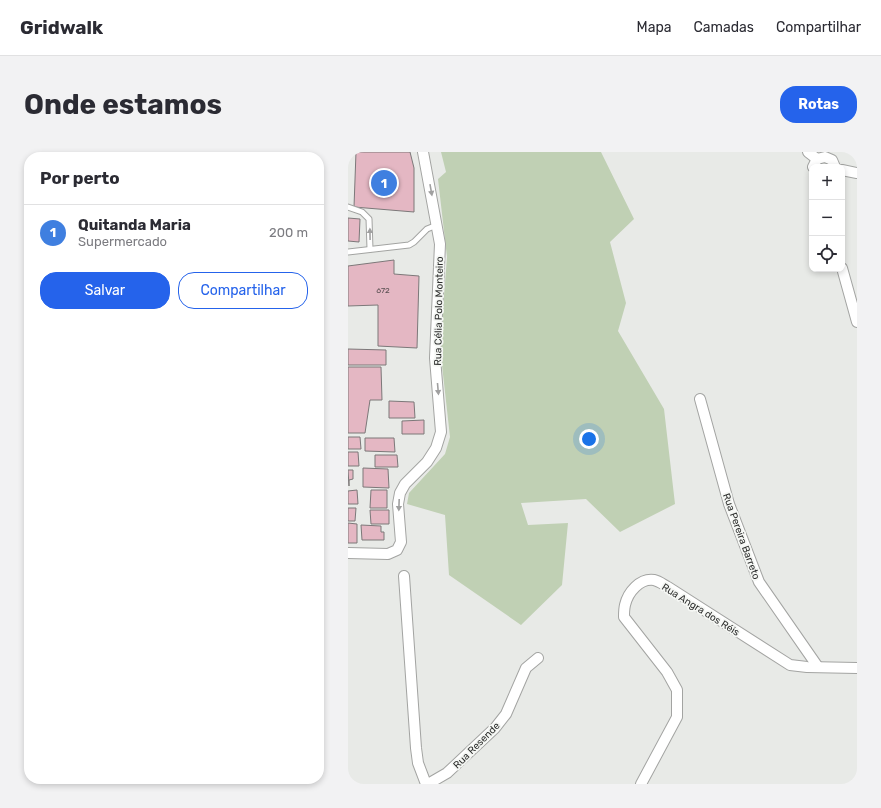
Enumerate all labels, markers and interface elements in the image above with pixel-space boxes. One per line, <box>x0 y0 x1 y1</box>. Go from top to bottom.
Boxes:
text: Gridwalk <box>20 16 103 39</box>
text: Mapa <box>637 19 672 36</box>
text: Camadas <box>694 19 754 36</box>
text: Compartilhar <box>776 19 861 36</box>
button: Rotas <box>780 86 857 123</box>
text: Onde estamos <box>24 88 222 121</box>
map controls <box>809 164 845 272</box>
button: + <box>809 164 845 200</box>
text: Por perto <box>40 168 120 188</box>
pin: 1 <box>371 168 397 198</box>
one-way arrow <box>428 184 434 196</box>
button: − <box>809 200 845 236</box>
text: Quitanda Maria <box>78 216 191 234</box>
text: 1 <box>50 225 56 240</box>
text: 200 m <box>269 225 308 240</box>
one-way arrow <box>366 228 373 240</box>
text: Supermercado <box>78 234 167 249</box>
button: locate <box>809 236 845 272</box>
street label: Rua Célia Polo Monteiro <box>432 256 446 366</box>
button: Salvar <box>40 272 170 309</box>
button: Compartilhar <box>178 272 308 309</box>
house number: 672 <box>376 286 390 295</box>
one-way arrow <box>435 383 442 395</box>
your location <box>579 429 599 449</box>
street label: Rua Pereira Barreto <box>720 492 762 581</box>
one-way arrow <box>396 499 402 512</box>
street label: Rua Angra dos Réis <box>659 581 742 639</box>
street label: Rua Resende <box>451 720 503 771</box>

